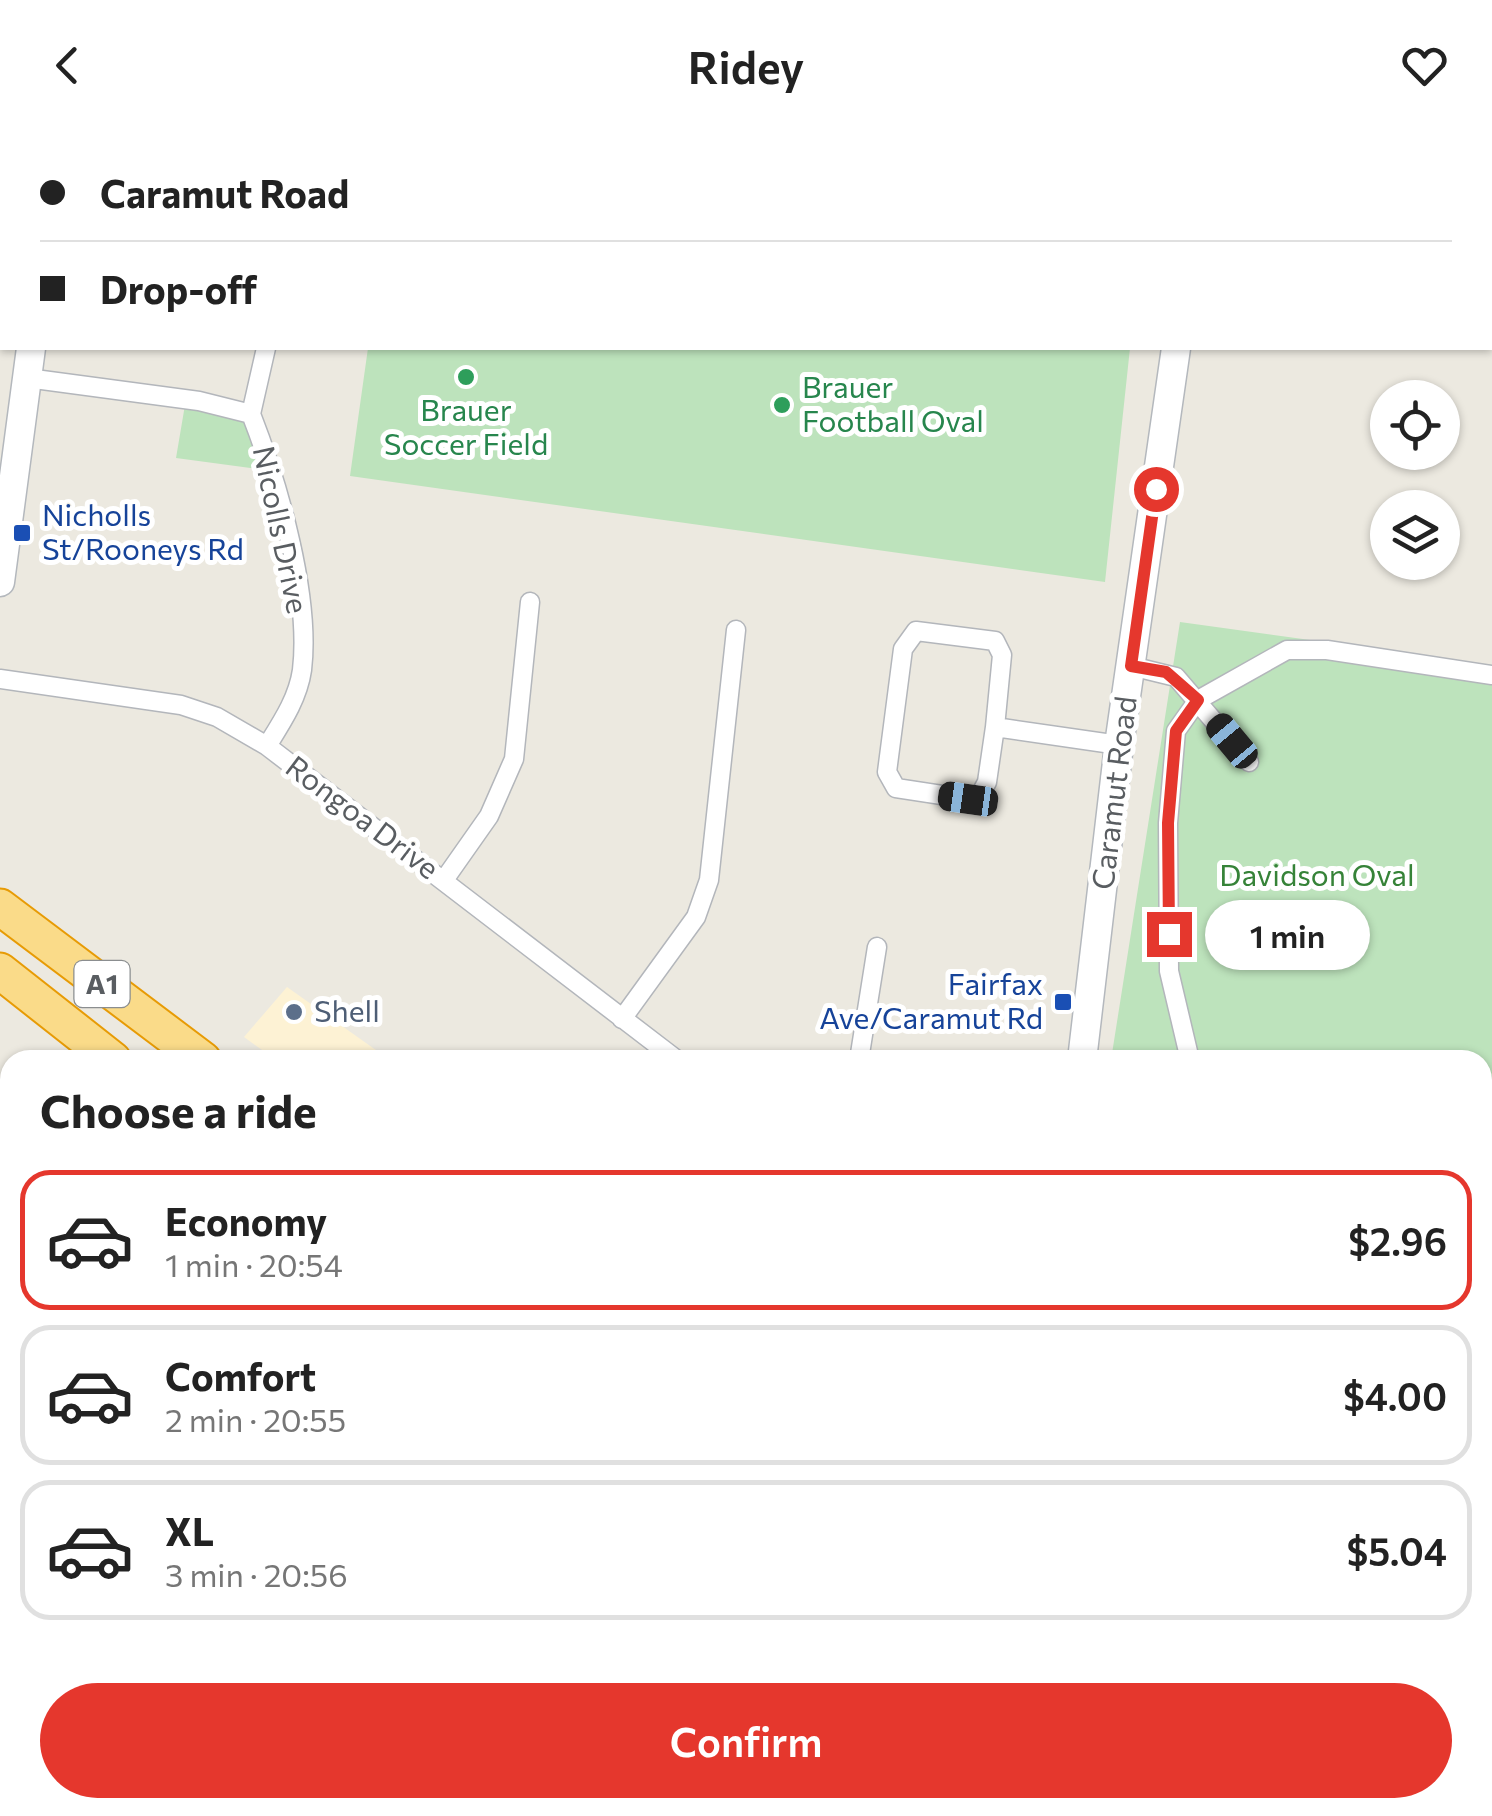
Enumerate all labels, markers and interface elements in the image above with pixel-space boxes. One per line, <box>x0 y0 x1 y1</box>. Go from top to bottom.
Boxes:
icon: back <box>40 38 95 93</box>
text: Ridey <box>688 38 804 93</box>
icon: heart <box>1397 38 1452 93</box>
text: Caramut Road <box>100 169 349 216</box>
text: Drop-off <box>100 265 257 312</box>
marker: Brauer Soccer Field <box>455 366 477 388</box>
place label: Brauer Football Oval <box>802 367 984 438</box>
map controls <box>1370 380 1460 580</box>
button: locate <box>1370 380 1460 470</box>
place label: Brauer Soccer Field <box>384 390 548 461</box>
marker: Brauer Football Oval <box>771 394 793 416</box>
street label: Nicolls Drive <box>247 442 318 617</box>
route start <box>1134 467 1179 512</box>
button: layers <box>1370 490 1460 580</box>
place label: Nicholls St/Rooneys Rd <box>42 495 244 566</box>
marker: Nicholls St/Rooneys Rd <box>11 522 33 544</box>
street label: Caramut Road <box>1082 694 1143 892</box>
car <box>1201 708 1263 774</box>
street label: Rongoa Drive <box>280 746 447 886</box>
car <box>936 780 1000 818</box>
park label: Davidson Oval <box>1219 855 1415 892</box>
callout: 1 min <box>1204 899 1369 969</box>
route end <box>1147 912 1192 957</box>
text: 1 min <box>1250 915 1325 955</box>
road number: A1 <box>74 961 130 1007</box>
place label: Fairfax Ave/Caramut Rd <box>819 964 1043 1035</box>
place label: Shell <box>314 991 380 1028</box>
marker: Fairfax Ave/Caramut Rd <box>1052 991 1074 1013</box>
marker: Shell <box>283 1001 305 1023</box>
text: Choose a ride <box>40 1082 317 1137</box>
icon: car <box>45 1195 135 1285</box>
text: Economy <box>165 1197 327 1244</box>
text: $2.96 <box>1348 1217 1447 1264</box>
text: 1 min · 20:54 <box>165 1244 343 1284</box>
icon: car <box>45 1350 135 1440</box>
text: Comfort <box>165 1352 316 1399</box>
text: $4.00 <box>1343 1372 1447 1419</box>
text: 2 min · 20:55 <box>165 1399 346 1439</box>
icon: car <box>45 1505 135 1595</box>
text: XL <box>165 1507 214 1554</box>
text: $5.04 <box>1347 1527 1447 1574</box>
text: 3 min · 20:56 <box>165 1554 348 1594</box>
button: Confirm <box>40 1683 1452 1798</box>

